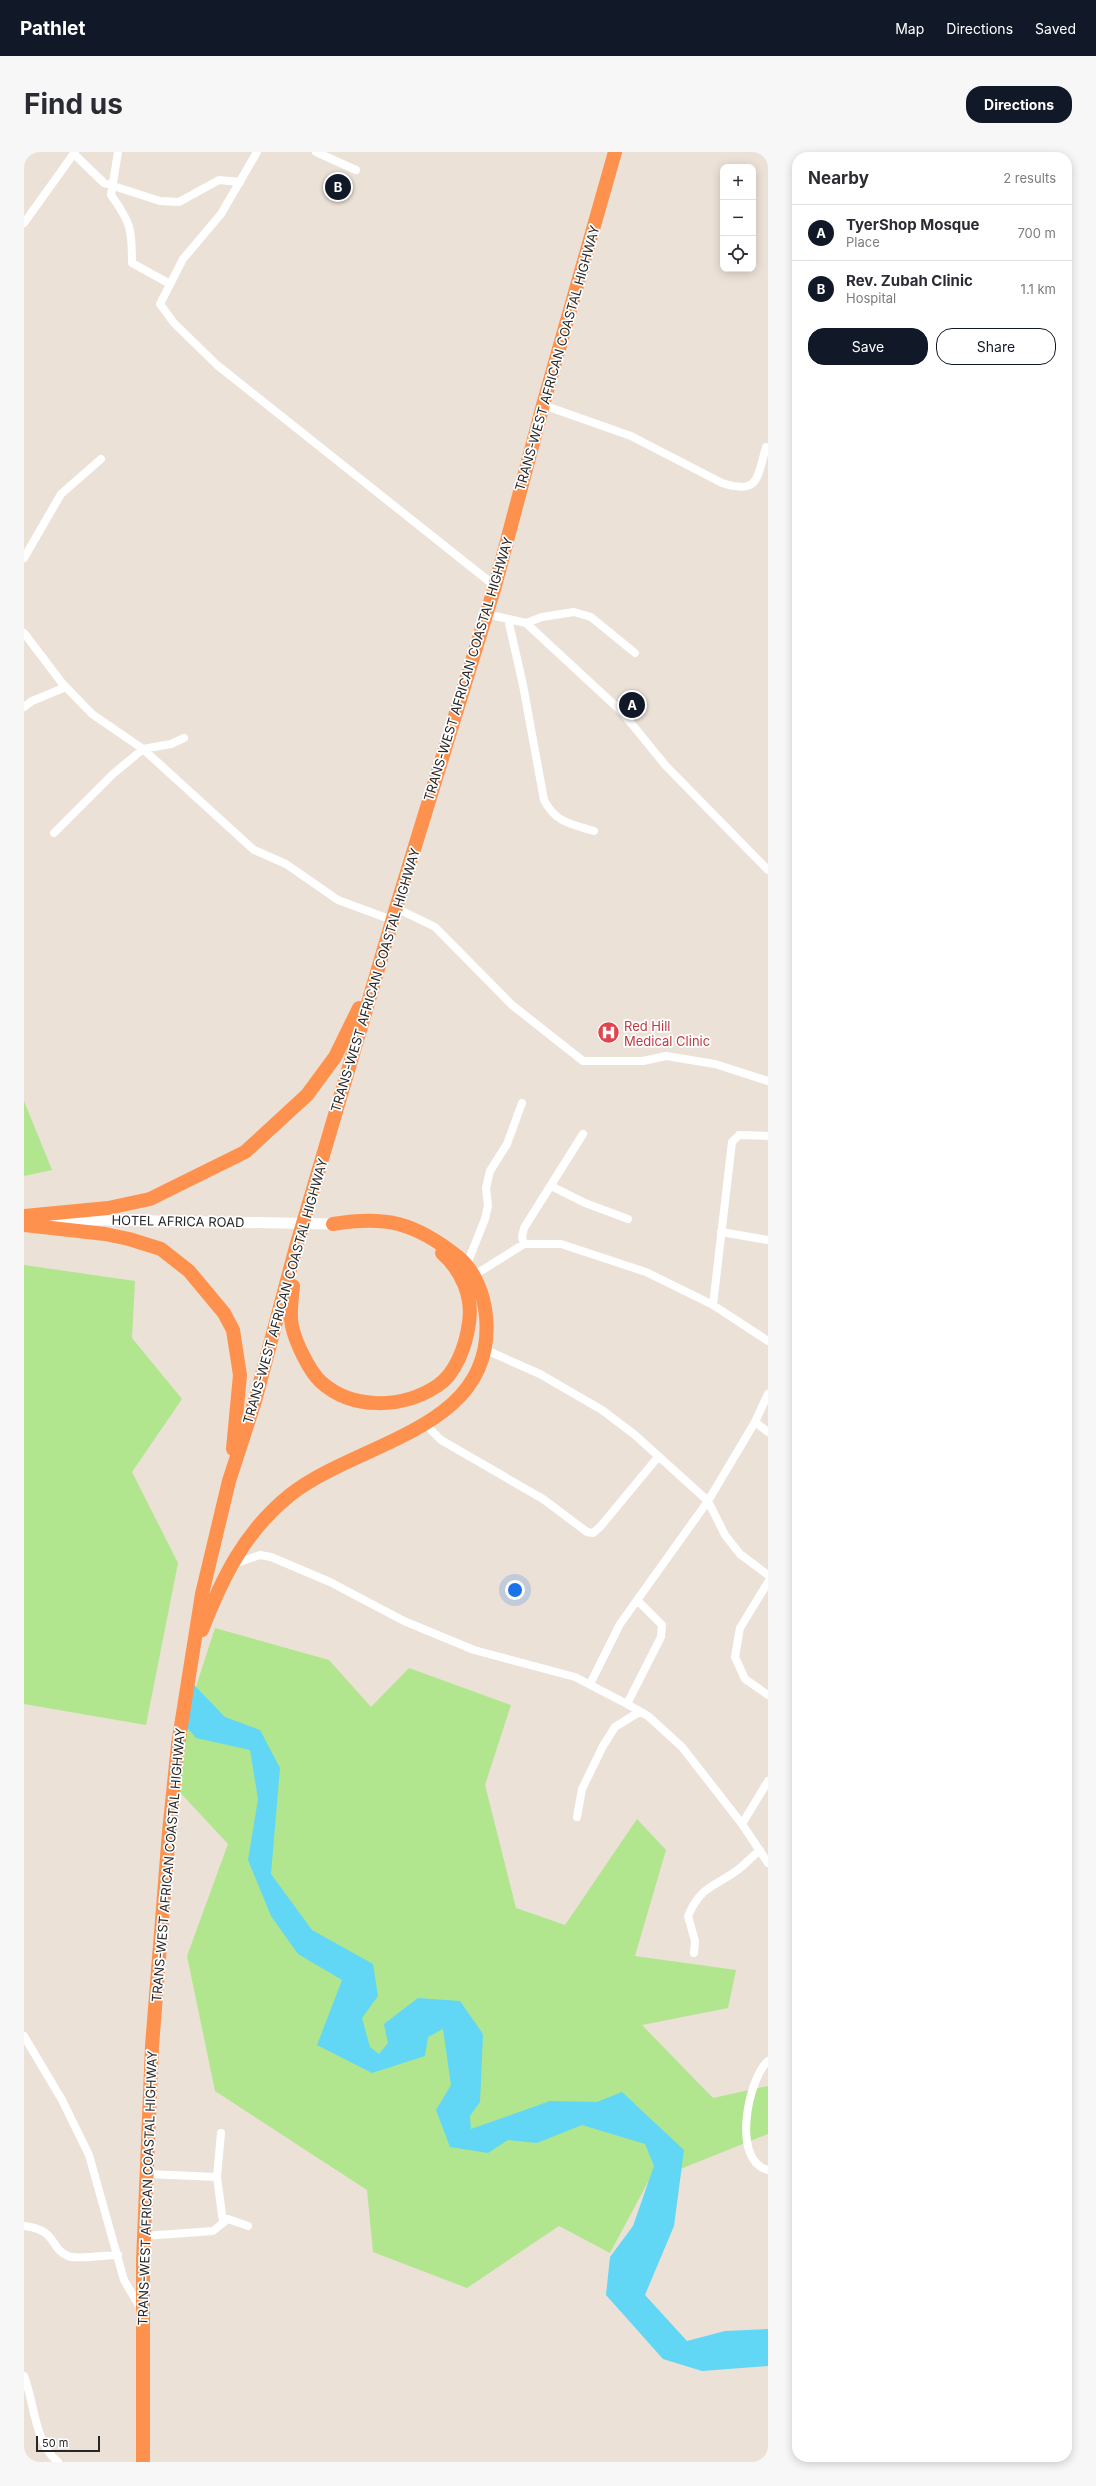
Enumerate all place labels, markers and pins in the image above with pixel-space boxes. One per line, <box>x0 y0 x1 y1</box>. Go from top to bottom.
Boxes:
pin: B <box>325 172 351 202</box>
pin: A <box>619 690 645 720</box>
place label: Red Hill Medical Clinic <box>624 1018 710 1049</box>
hospital icon: Red Hill Medical Clinic <box>596 1020 622 1046</box>

